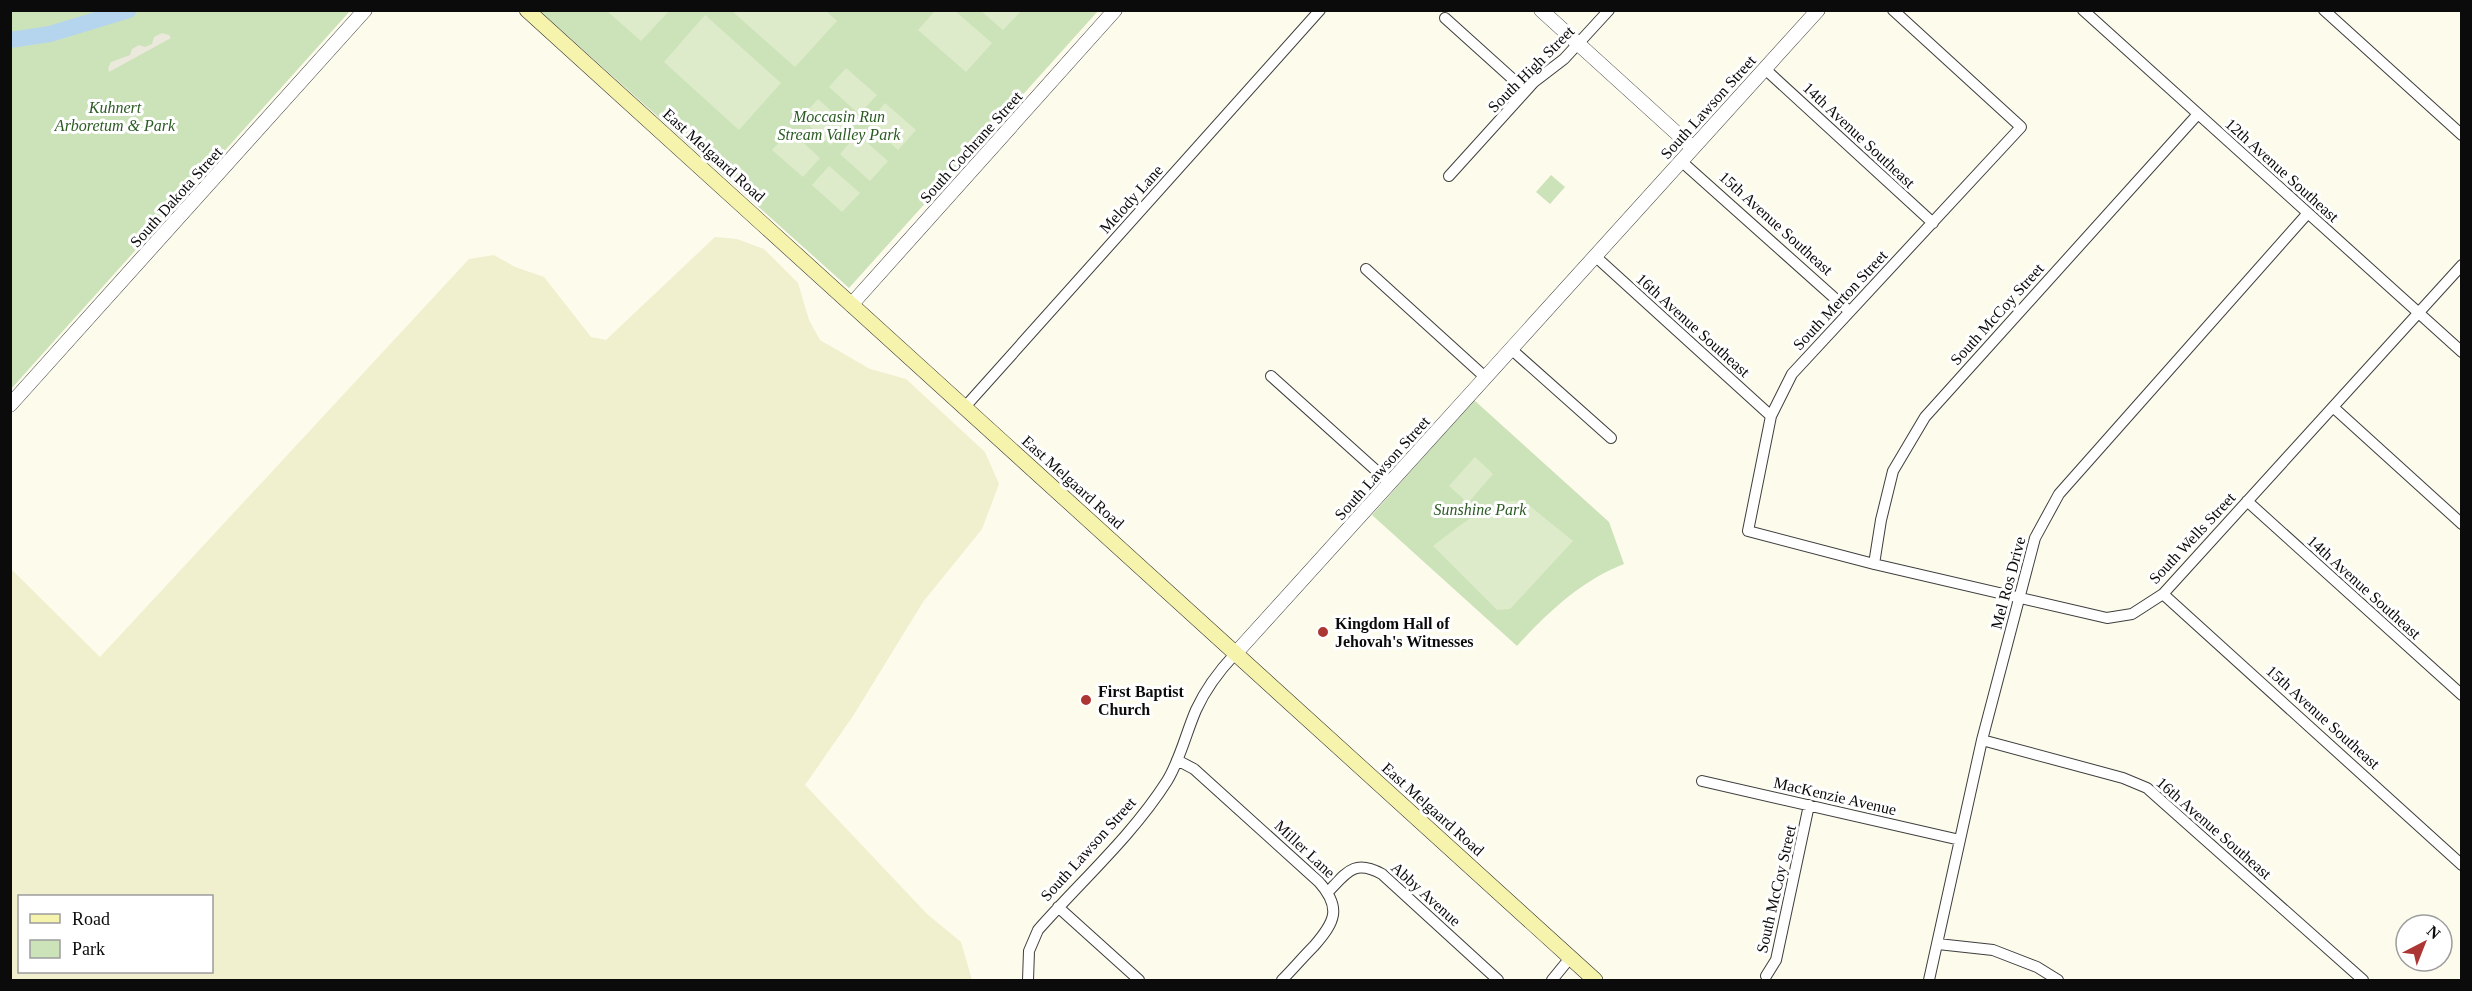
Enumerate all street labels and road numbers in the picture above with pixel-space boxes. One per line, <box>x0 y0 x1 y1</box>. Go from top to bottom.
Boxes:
street label: South High Street <box>1484 22 1579 116</box>
street label: South Lawson Street <box>1657 51 1759 162</box>
street label: 14th Avenue Southeast <box>1800 79 1919 191</box>
street label: South Cochrane Street <box>917 87 1026 206</box>
street label: East Melgaard Road <box>659 105 768 206</box>
street label: 12th Avenue Southeast <box>2222 115 2342 226</box>
street label: South Dakota Street <box>127 143 226 251</box>
street label: Melody Lane <box>1096 161 1167 237</box>
street label: 15th Avenue Southeast <box>1716 168 1836 279</box>
street label: South Merton Street <box>1790 246 1891 353</box>
street label: South McCoy Street <box>1947 259 2048 369</box>
street label: 16th Avenue Southeast <box>1633 270 1753 381</box>
street label: South Lawson Street <box>1331 412 1433 523</box>
street label: East Melgaard Road <box>1018 432 1127 533</box>
street label: South Wells Street <box>2145 488 2239 587</box>
street label: 14th Avenue Southeast <box>2304 532 2424 643</box>
street label: Mel Ros Drive <box>1987 535 2029 631</box>
street label: 15th Avenue Southeast <box>2263 662 2383 773</box>
street label: East Melgaard Road <box>1378 759 1487 860</box>
street label: MacKenzie Avenue <box>1772 774 1898 818</box>
street label: 16th Avenue Southeast <box>2153 774 2275 883</box>
street label: South Lawson Street <box>1037 793 1139 904</box>
street label: Miller Lane <box>1271 817 1339 881</box>
street label: South McCoy Street <box>1753 823 1800 955</box>
street label: Abby Avenue <box>1387 858 1464 930</box>

